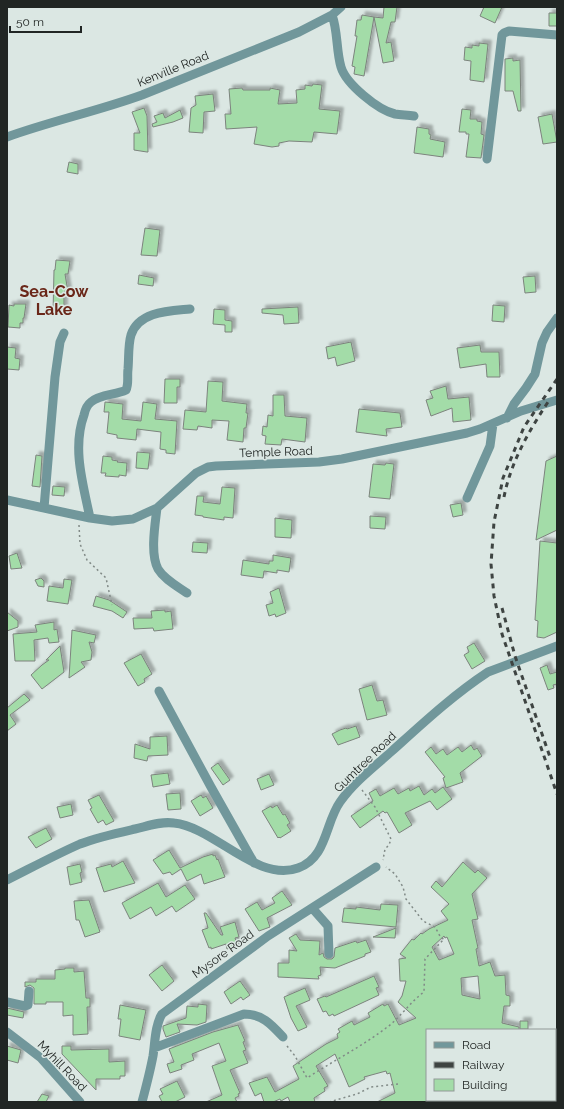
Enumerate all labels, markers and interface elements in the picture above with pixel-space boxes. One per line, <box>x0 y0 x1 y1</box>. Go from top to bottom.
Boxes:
scale bar <box>10 8 81 34</box>
text: 50 m <box>16 15 44 29</box>
street label: Kenville Road <box>135 48 211 90</box>
district label: Sea-Cow Lake <box>19 282 89 319</box>
street label: Temple Road <box>239 444 313 460</box>
street label: Gumtree Road <box>331 729 399 795</box>
street label: Mysore Road <box>189 927 257 981</box>
legend <box>426 1029 556 1101</box>
street label: Myhill Road <box>35 1038 89 1094</box>
text: Road <box>462 1038 491 1052</box>
text: Railway <box>462 1058 505 1072</box>
text: Building <box>462 1078 508 1092</box>

